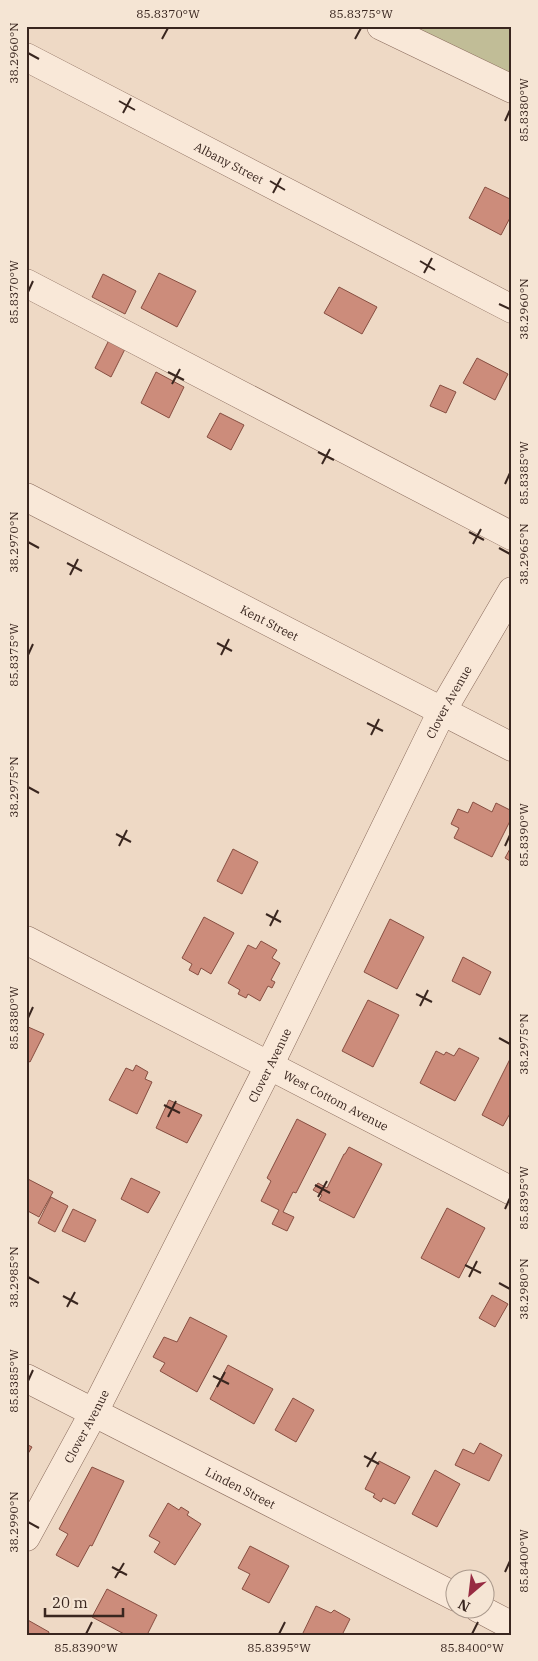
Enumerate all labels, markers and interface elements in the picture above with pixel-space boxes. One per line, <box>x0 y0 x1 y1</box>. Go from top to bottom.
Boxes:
text: 85.8370°W <box>136 6 200 21</box>
text: 85.8375°W <box>329 6 393 21</box>
text: 38.2960°N <box>6 22 21 84</box>
text: 85.8380°W <box>516 78 531 142</box>
street label: Albany Street <box>192 138 267 187</box>
text: 85.8370°W <box>6 260 21 324</box>
text: 38.2960°N <box>516 278 531 340</box>
text: 85.8385°W <box>516 441 531 505</box>
text: 38.2970°N <box>6 511 21 573</box>
text: 38.2965°N <box>516 523 531 585</box>
street label: Kent Street <box>238 601 301 643</box>
text: 85.8375°W <box>6 623 21 687</box>
street label: Clover Avenue <box>422 663 474 741</box>
text: 38.2975°N <box>6 756 21 818</box>
text: 85.8390°W <box>516 803 531 867</box>
text: 85.8380°W <box>6 986 21 1050</box>
text: 38.2975°N <box>516 1013 531 1075</box>
street label: Clover Avenue <box>244 1025 294 1105</box>
street label: West Cottom Avenue <box>281 1067 391 1134</box>
text: 85.8395°W <box>516 1166 531 1230</box>
text: 38.2985°N <box>6 1246 21 1308</box>
text: 38.2980°N <box>516 1258 531 1320</box>
text: 85.8385°W <box>6 1349 21 1413</box>
street label: Clover Avenue <box>60 1387 112 1466</box>
street label: Linden Street <box>203 1463 278 1511</box>
text: 38.2990°N <box>6 1491 21 1553</box>
text: 85.8400°W <box>516 1529 531 1593</box>
north arrow <box>446 1568 496 1618</box>
scale bar <box>45 1586 122 1618</box>
text: 20 m <box>52 1593 88 1612</box>
text: N <box>455 1595 473 1616</box>
text: 85.8390°W <box>54 1640 118 1655</box>
text: 85.8395°W <box>247 1640 311 1655</box>
text: 85.8400°W <box>440 1640 504 1655</box>

